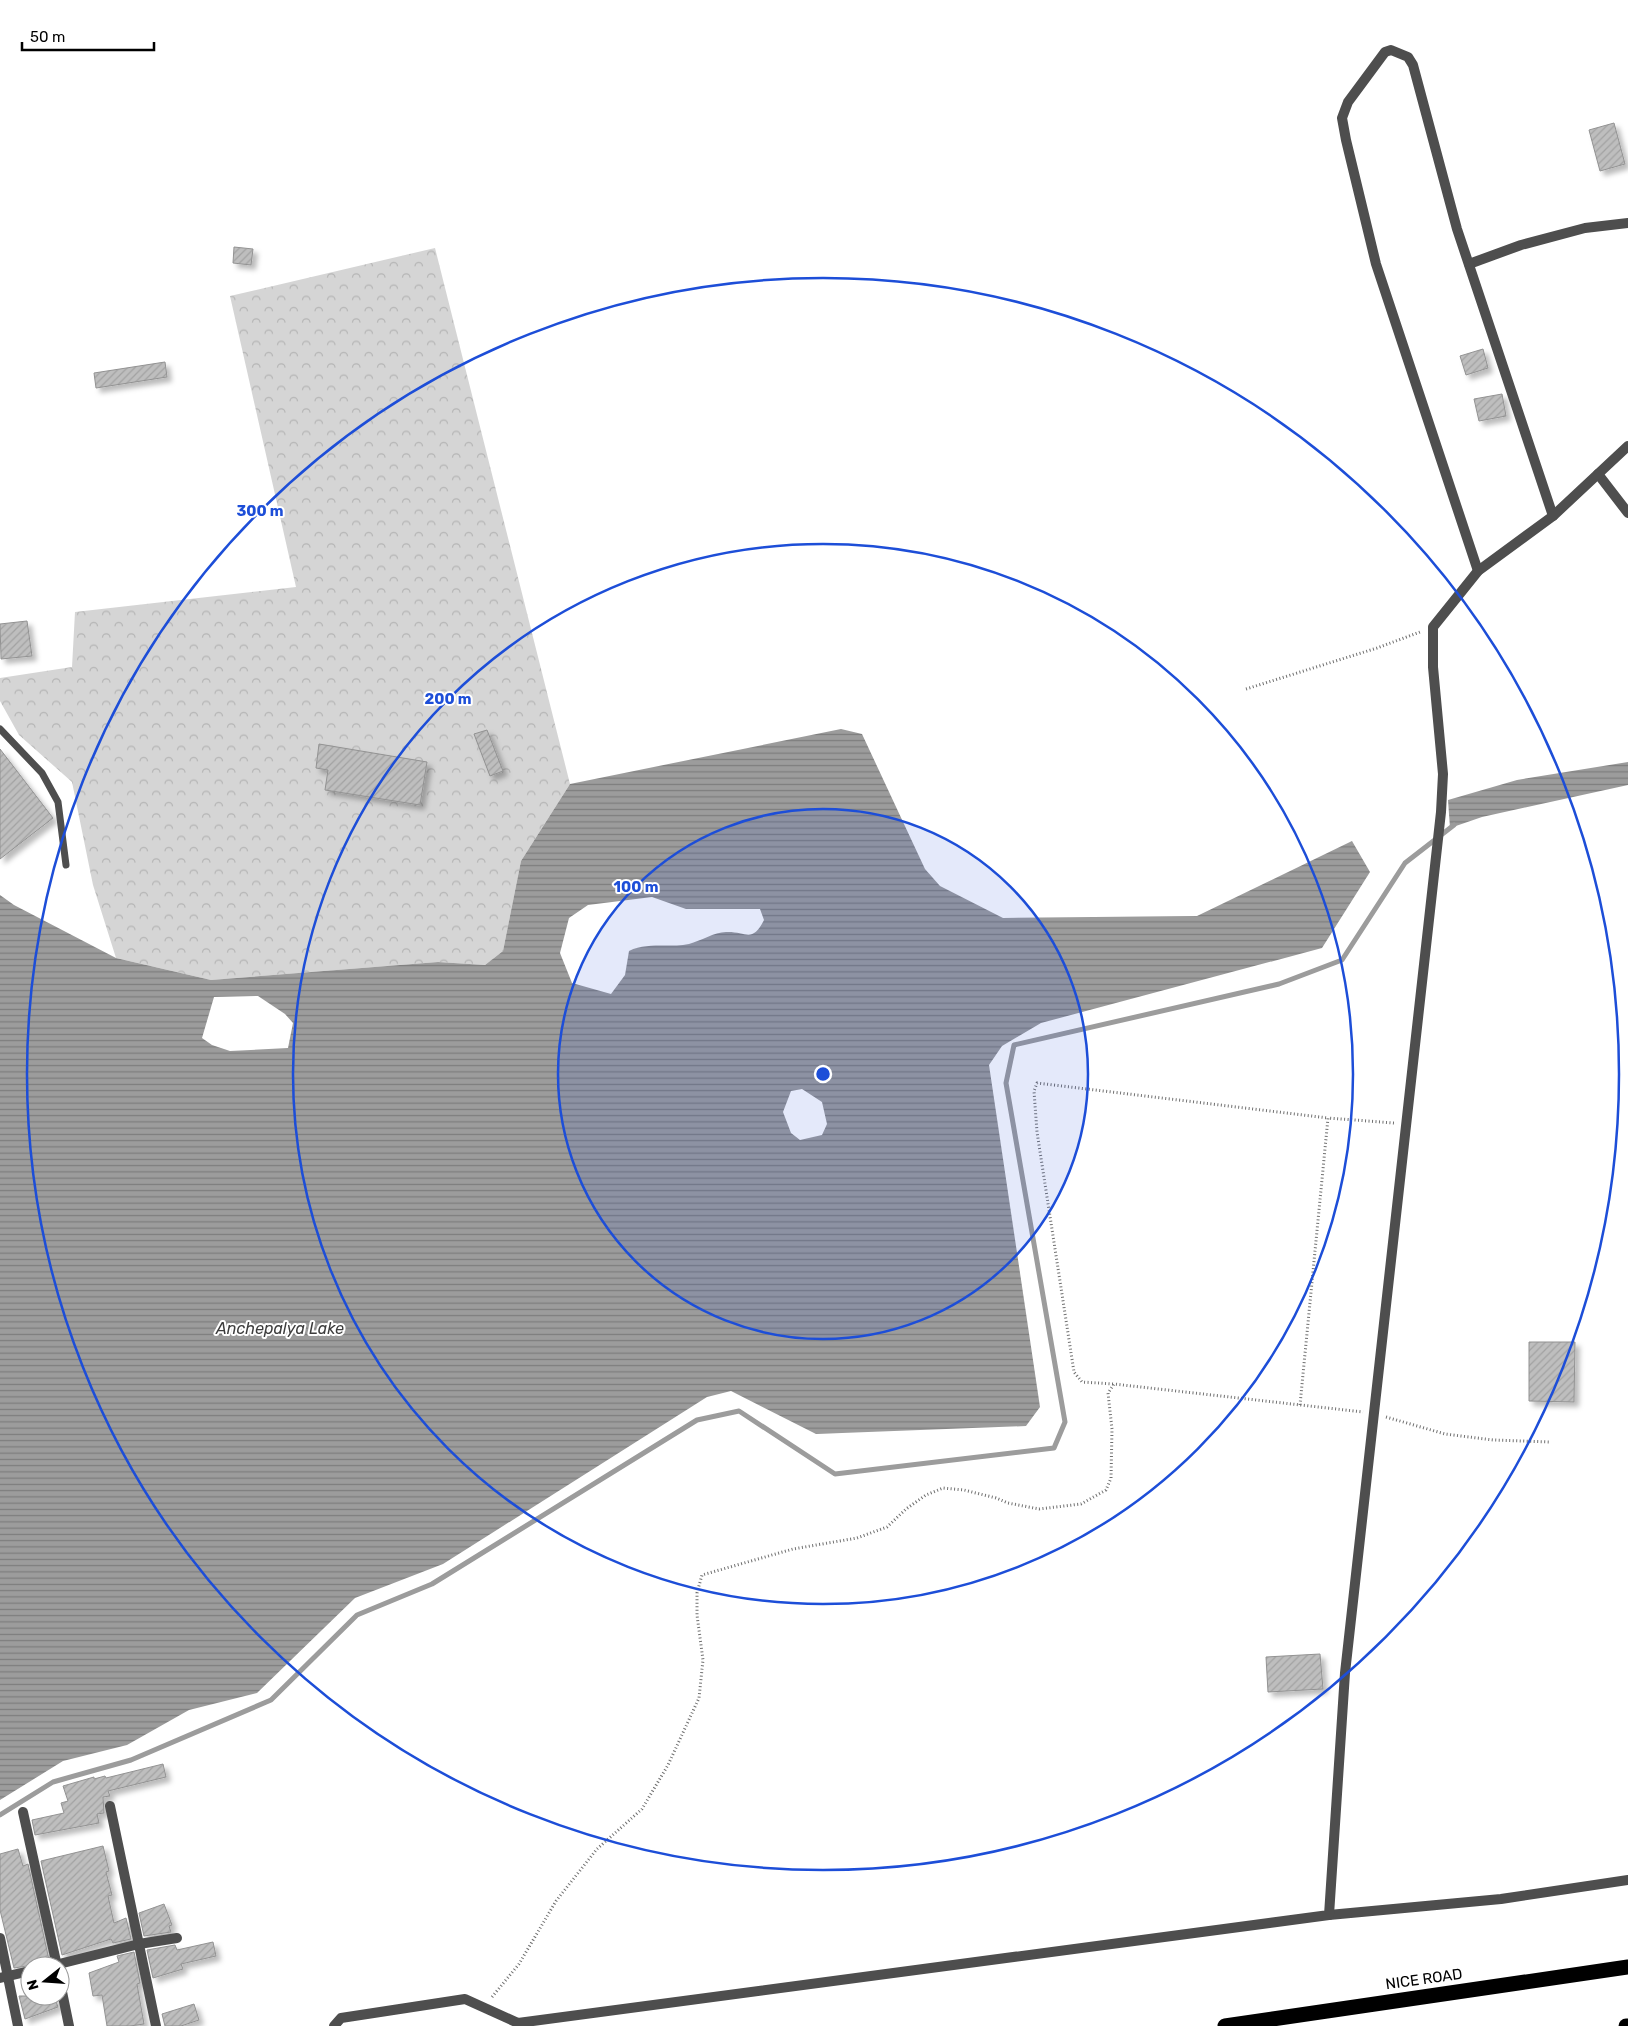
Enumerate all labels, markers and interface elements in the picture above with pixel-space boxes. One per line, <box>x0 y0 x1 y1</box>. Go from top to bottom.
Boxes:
scale bar <box>22 20 155 52</box>
text: 50 m <box>30 28 65 46</box>
text: 300 m <box>236 502 284 520</box>
text: 200 m <box>424 690 472 708</box>
text: 100 m <box>614 878 658 896</box>
centre of rings <box>814 1065 832 1083</box>
water label: Anchepalya Lake <box>215 1319 344 1338</box>
north arrow <box>20 1956 70 2006</box>
street label: NICE ROAD <box>1384 1965 1464 1993</box>
text: N <box>23 1977 43 1992</box>

